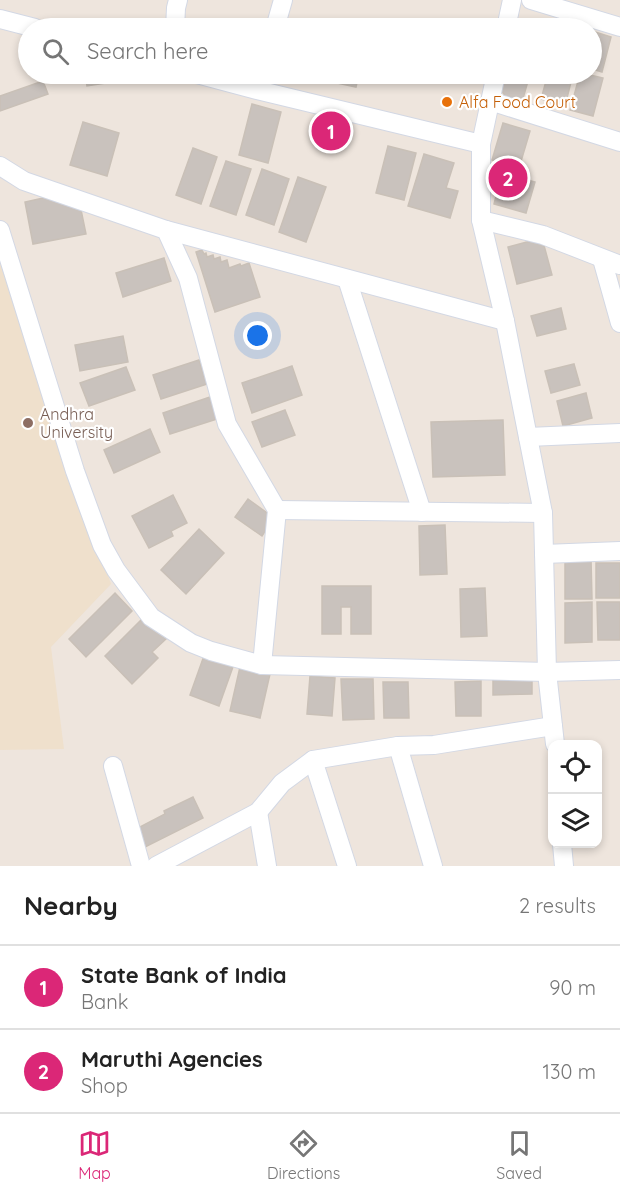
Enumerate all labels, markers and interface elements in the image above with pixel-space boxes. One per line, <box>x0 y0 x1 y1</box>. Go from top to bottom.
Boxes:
search box <box>18 18 602 84</box>
icon: search <box>39 35 72 68</box>
text: Search here <box>87 37 208 65</box>
place label: Alfa Food Court <box>459 92 576 112</box>
marker: Alfa Food Court <box>440 95 454 109</box>
pin: 1 <box>312 108 350 154</box>
pin: 2 <box>488 156 528 201</box>
your location <box>243 321 272 350</box>
place label: Andhra University <box>40 404 113 442</box>
marker: Andhra University <box>21 416 35 430</box>
map controls <box>548 740 602 848</box>
button: locate <box>548 740 602 794</box>
button: layers <box>548 794 602 848</box>
text: Nearby <box>24 889 118 922</box>
text: 2 results <box>519 893 596 918</box>
text: State Bank of India <box>81 961 286 989</box>
text: 1 <box>40 975 47 1000</box>
text: 90 m <box>549 975 596 1000</box>
text: Bank <box>81 989 128 1014</box>
text: Maruthi Agencies <box>81 1045 263 1073</box>
text: 2 <box>38 1059 49 1084</box>
text: 130 m <box>543 1059 596 1084</box>
text: Shop <box>81 1073 128 1098</box>
tab: Map <box>78 1127 111 1183</box>
tab: Directions <box>267 1127 340 1183</box>
tab: Saved <box>496 1127 542 1183</box>

